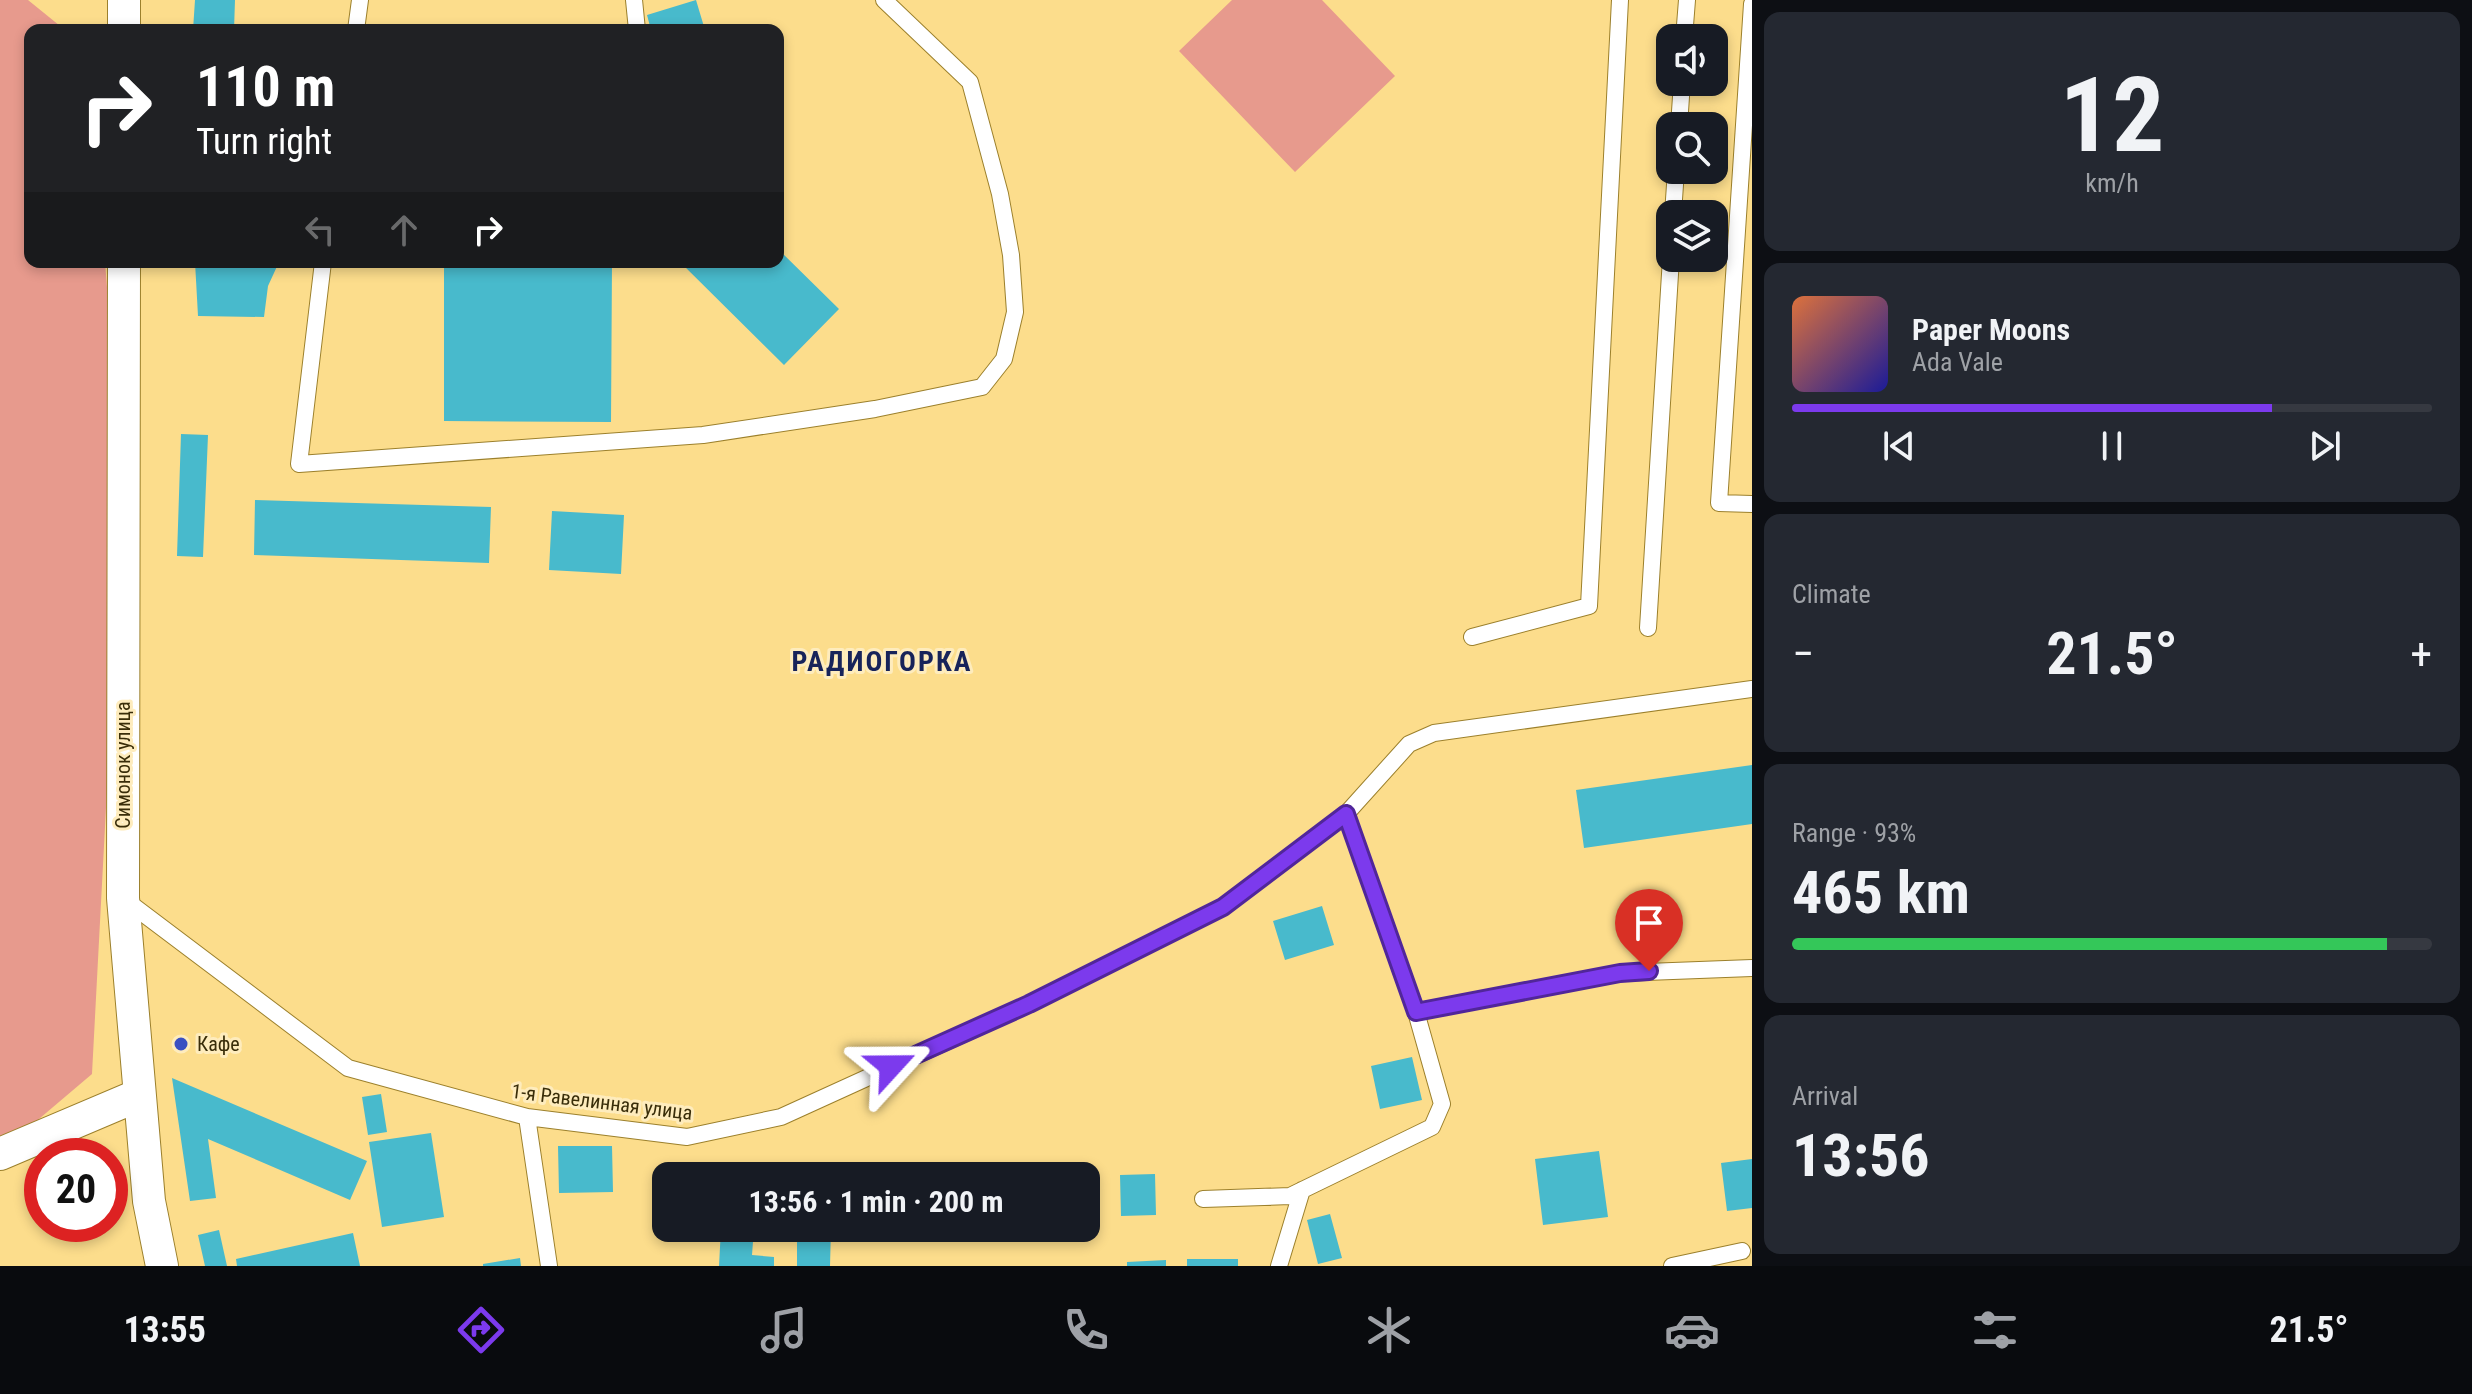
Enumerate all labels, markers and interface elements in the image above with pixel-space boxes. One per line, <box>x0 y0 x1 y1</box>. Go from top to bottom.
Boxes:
map controls <box>1656 24 1728 272</box>
button: sound <box>1656 24 1728 96</box>
text: 110 m <box>196 54 335 120</box>
text: 12 <box>2059 55 2165 176</box>
icon: right <box>64 56 168 160</box>
button: search <box>1656 112 1728 184</box>
text: Turn right <box>196 121 332 163</box>
text: km/h <box>2085 168 2139 198</box>
button: layers <box>1656 200 1728 272</box>
icon: left <box>298 208 342 252</box>
icon: ahead <box>382 208 426 252</box>
icon: right <box>466 208 510 252</box>
text: Paper Moons <box>1912 312 2070 347</box>
text: Ada Vale <box>1912 347 2003 377</box>
icon: previous <box>1877 424 1921 468</box>
icon: pause <box>2090 424 2134 468</box>
icon: next <box>2303 424 2347 468</box>
text: Climate <box>1792 579 1871 609</box>
text: 21.5° <box>2046 618 2178 689</box>
text: − <box>1792 628 1814 680</box>
text: + <box>2410 628 2432 680</box>
district label: РАДИОГОРКА <box>792 645 972 678</box>
street label: Симонок улица <box>111 701 135 829</box>
text: Range · 93% <box>1792 818 1916 848</box>
text: 465 km <box>1792 857 1970 928</box>
pin <box>1615 889 1683 971</box>
icon: arrive <box>1627 901 1671 945</box>
position arrow <box>849 1024 933 1108</box>
place label: Кафе <box>197 1032 240 1056</box>
marker: Кафе <box>172 1035 190 1053</box>
street label: 1-я Равелинная улица <box>510 1079 694 1125</box>
text: Arrival <box>1792 1081 1858 1111</box>
text: 13:56 <box>1792 1120 1930 1191</box>
speed limit sign: 20 <box>24 1138 128 1242</box>
text: 13:56 · 1 min · 200 m <box>749 1184 1003 1219</box>
icon: directions <box>453 1302 509 1358</box>
icon: music <box>756 1302 812 1358</box>
icon: phone <box>1058 1302 1114 1358</box>
icon: climate <box>1361 1302 1417 1358</box>
icon: car <box>1664 1302 1720 1358</box>
icon: filters <box>1967 1302 2023 1358</box>
text: 13:55 <box>123 1309 206 1351</box>
text: 21.5° <box>2269 1309 2349 1351</box>

